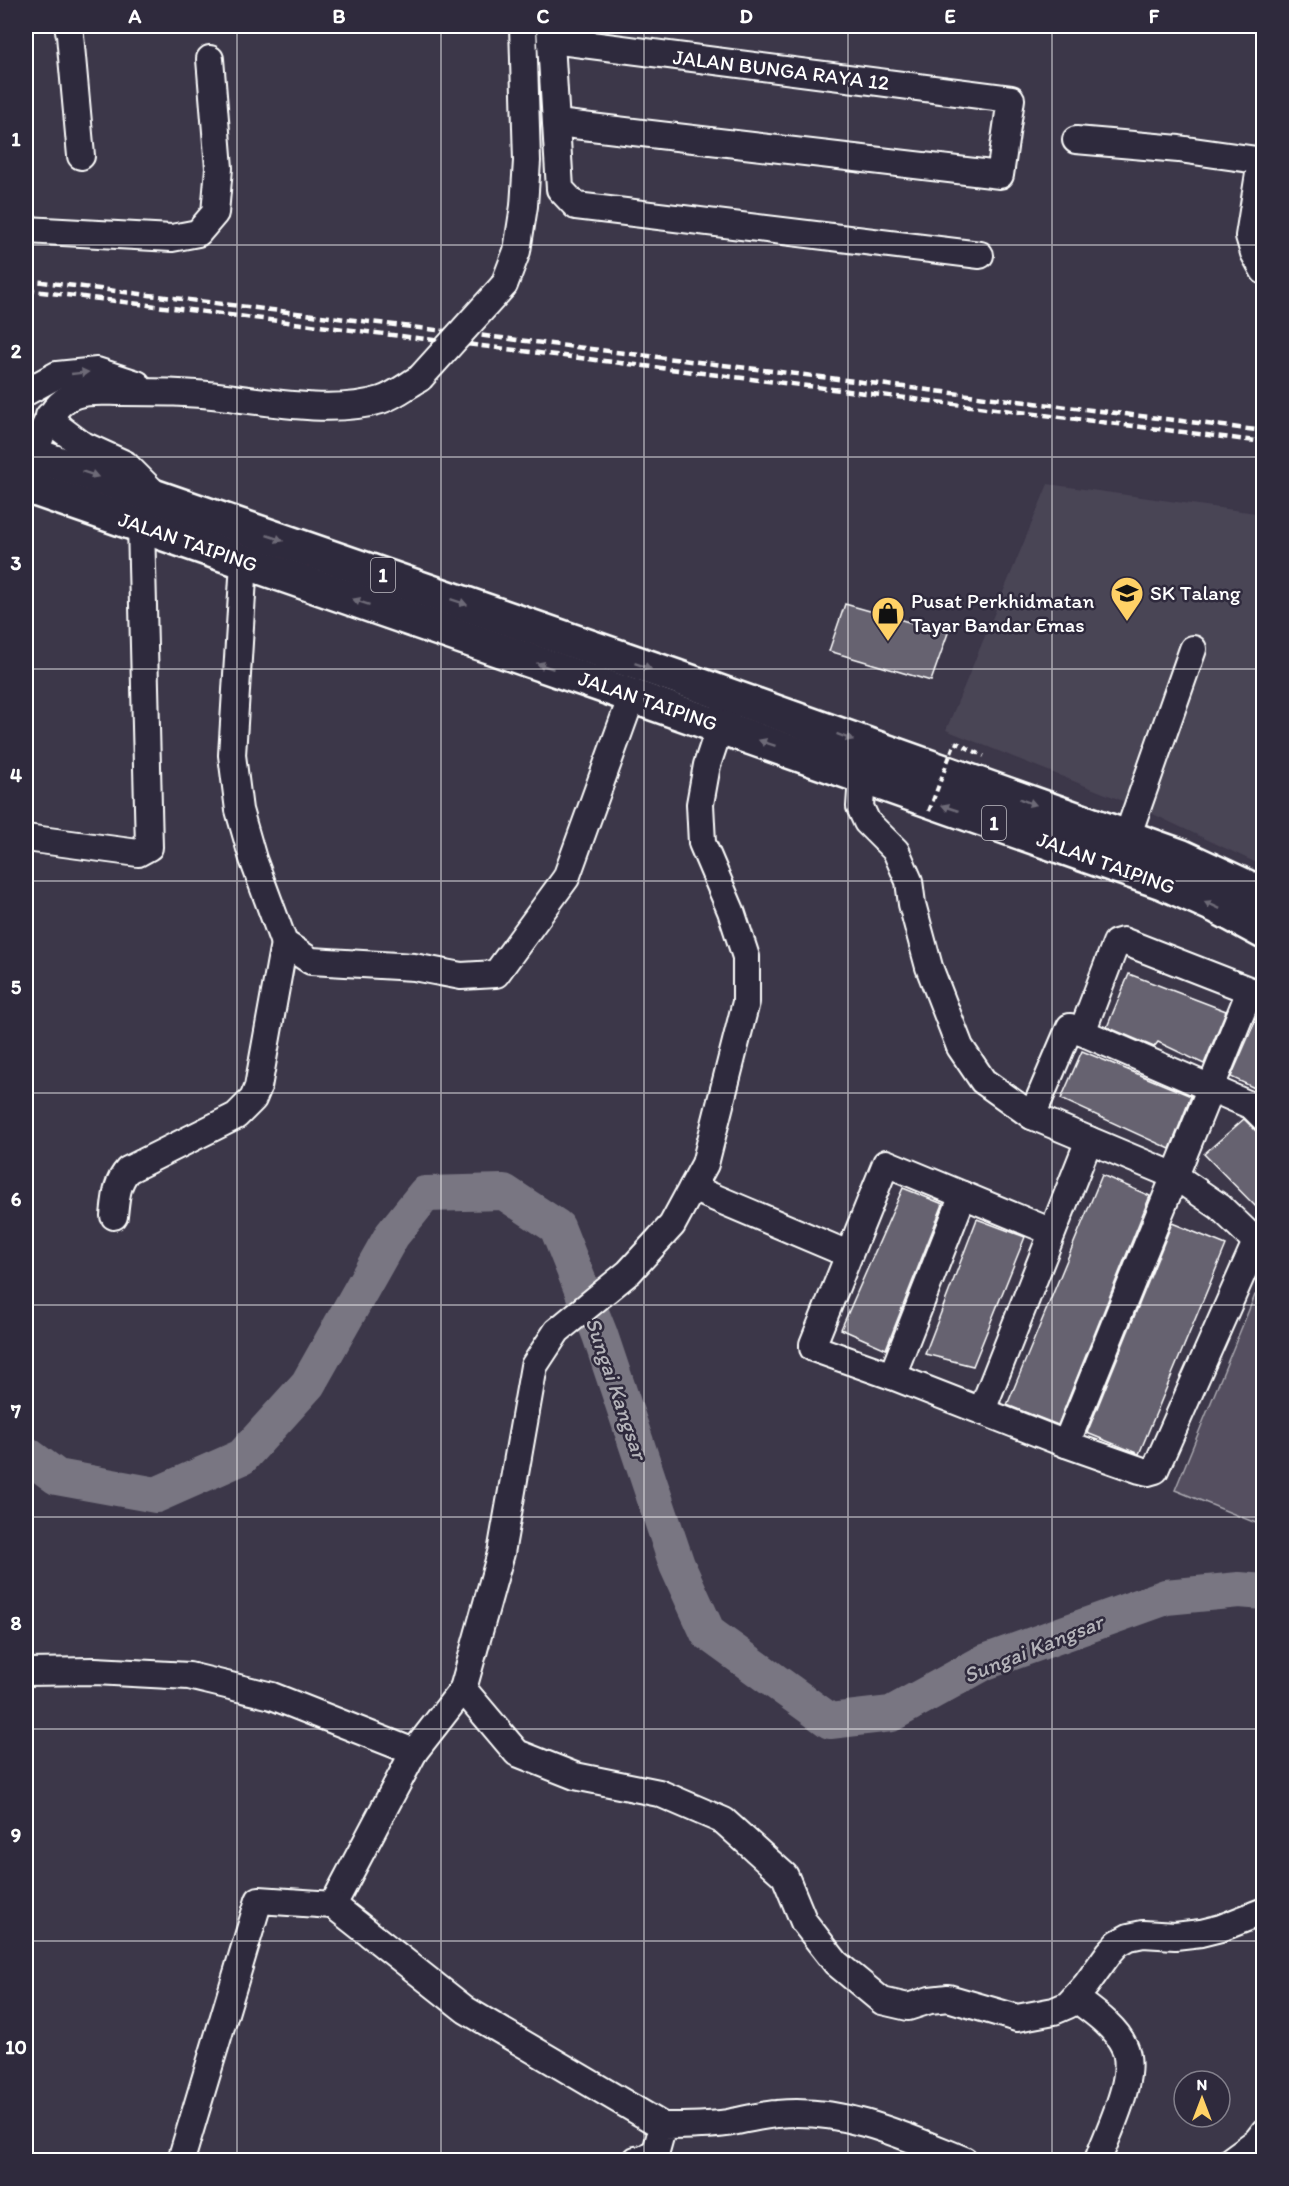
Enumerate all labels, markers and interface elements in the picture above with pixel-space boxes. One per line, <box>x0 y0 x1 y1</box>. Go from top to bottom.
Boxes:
text: A <box>128 4 142 28</box>
text: B <box>333 4 346 28</box>
text: C <box>537 4 550 28</box>
text: D <box>739 4 753 28</box>
text: E <box>944 4 956 28</box>
text: F <box>1149 4 1160 28</box>
street label: JALAN BUNGA RAYA 12 <box>672 44 891 95</box>
text: 1 <box>11 127 21 151</box>
text: 2 <box>11 339 22 363</box>
one-way arrow <box>70 368 89 378</box>
one-way arrow <box>81 470 99 480</box>
street label: JALAN TAIPING <box>115 506 261 577</box>
one-way arrow <box>266 534 284 543</box>
text: 3 <box>11 551 22 575</box>
road number: 1 <box>371 558 395 592</box>
school or university icon: SK Talang <box>1109 575 1145 622</box>
place label: SK Talang <box>1150 580 1241 605</box>
place label: Pusat Perkhidmatan Tayar Bandar Emas <box>911 588 1094 637</box>
shop icon: Pusat Perkhidmatan Tayar Bandar Emas <box>870 595 906 642</box>
one-way arrow <box>352 597 370 607</box>
one-way arrow <box>450 597 468 607</box>
one-way arrow <box>536 660 554 670</box>
one-way arrow <box>634 661 652 671</box>
street label: JALAN TAIPING <box>575 665 721 736</box>
one-way arrow <box>836 732 854 742</box>
one-way arrow <box>757 738 775 748</box>
text: 4 <box>10 763 22 787</box>
one-way arrow <box>1019 798 1037 808</box>
one-way arrow <box>941 802 959 812</box>
road number: 1 <box>982 806 1006 840</box>
street label: JALAN TAIPING <box>1034 826 1179 899</box>
one-way arrow <box>1203 900 1220 909</box>
text: 5 <box>11 975 22 999</box>
text: 6 <box>11 1187 22 1211</box>
water label: Sungai Kangsar <box>580 1314 654 1465</box>
text: 7 <box>10 1399 21 1423</box>
water label: Sungai Kangsar <box>959 1607 1109 1689</box>
text: 8 <box>11 1611 22 1635</box>
text: 9 <box>11 1823 21 1847</box>
text: 10 <box>5 2035 27 2059</box>
north arrow <box>1172 2069 1232 2129</box>
text: N <box>1197 2075 1207 2094</box>

